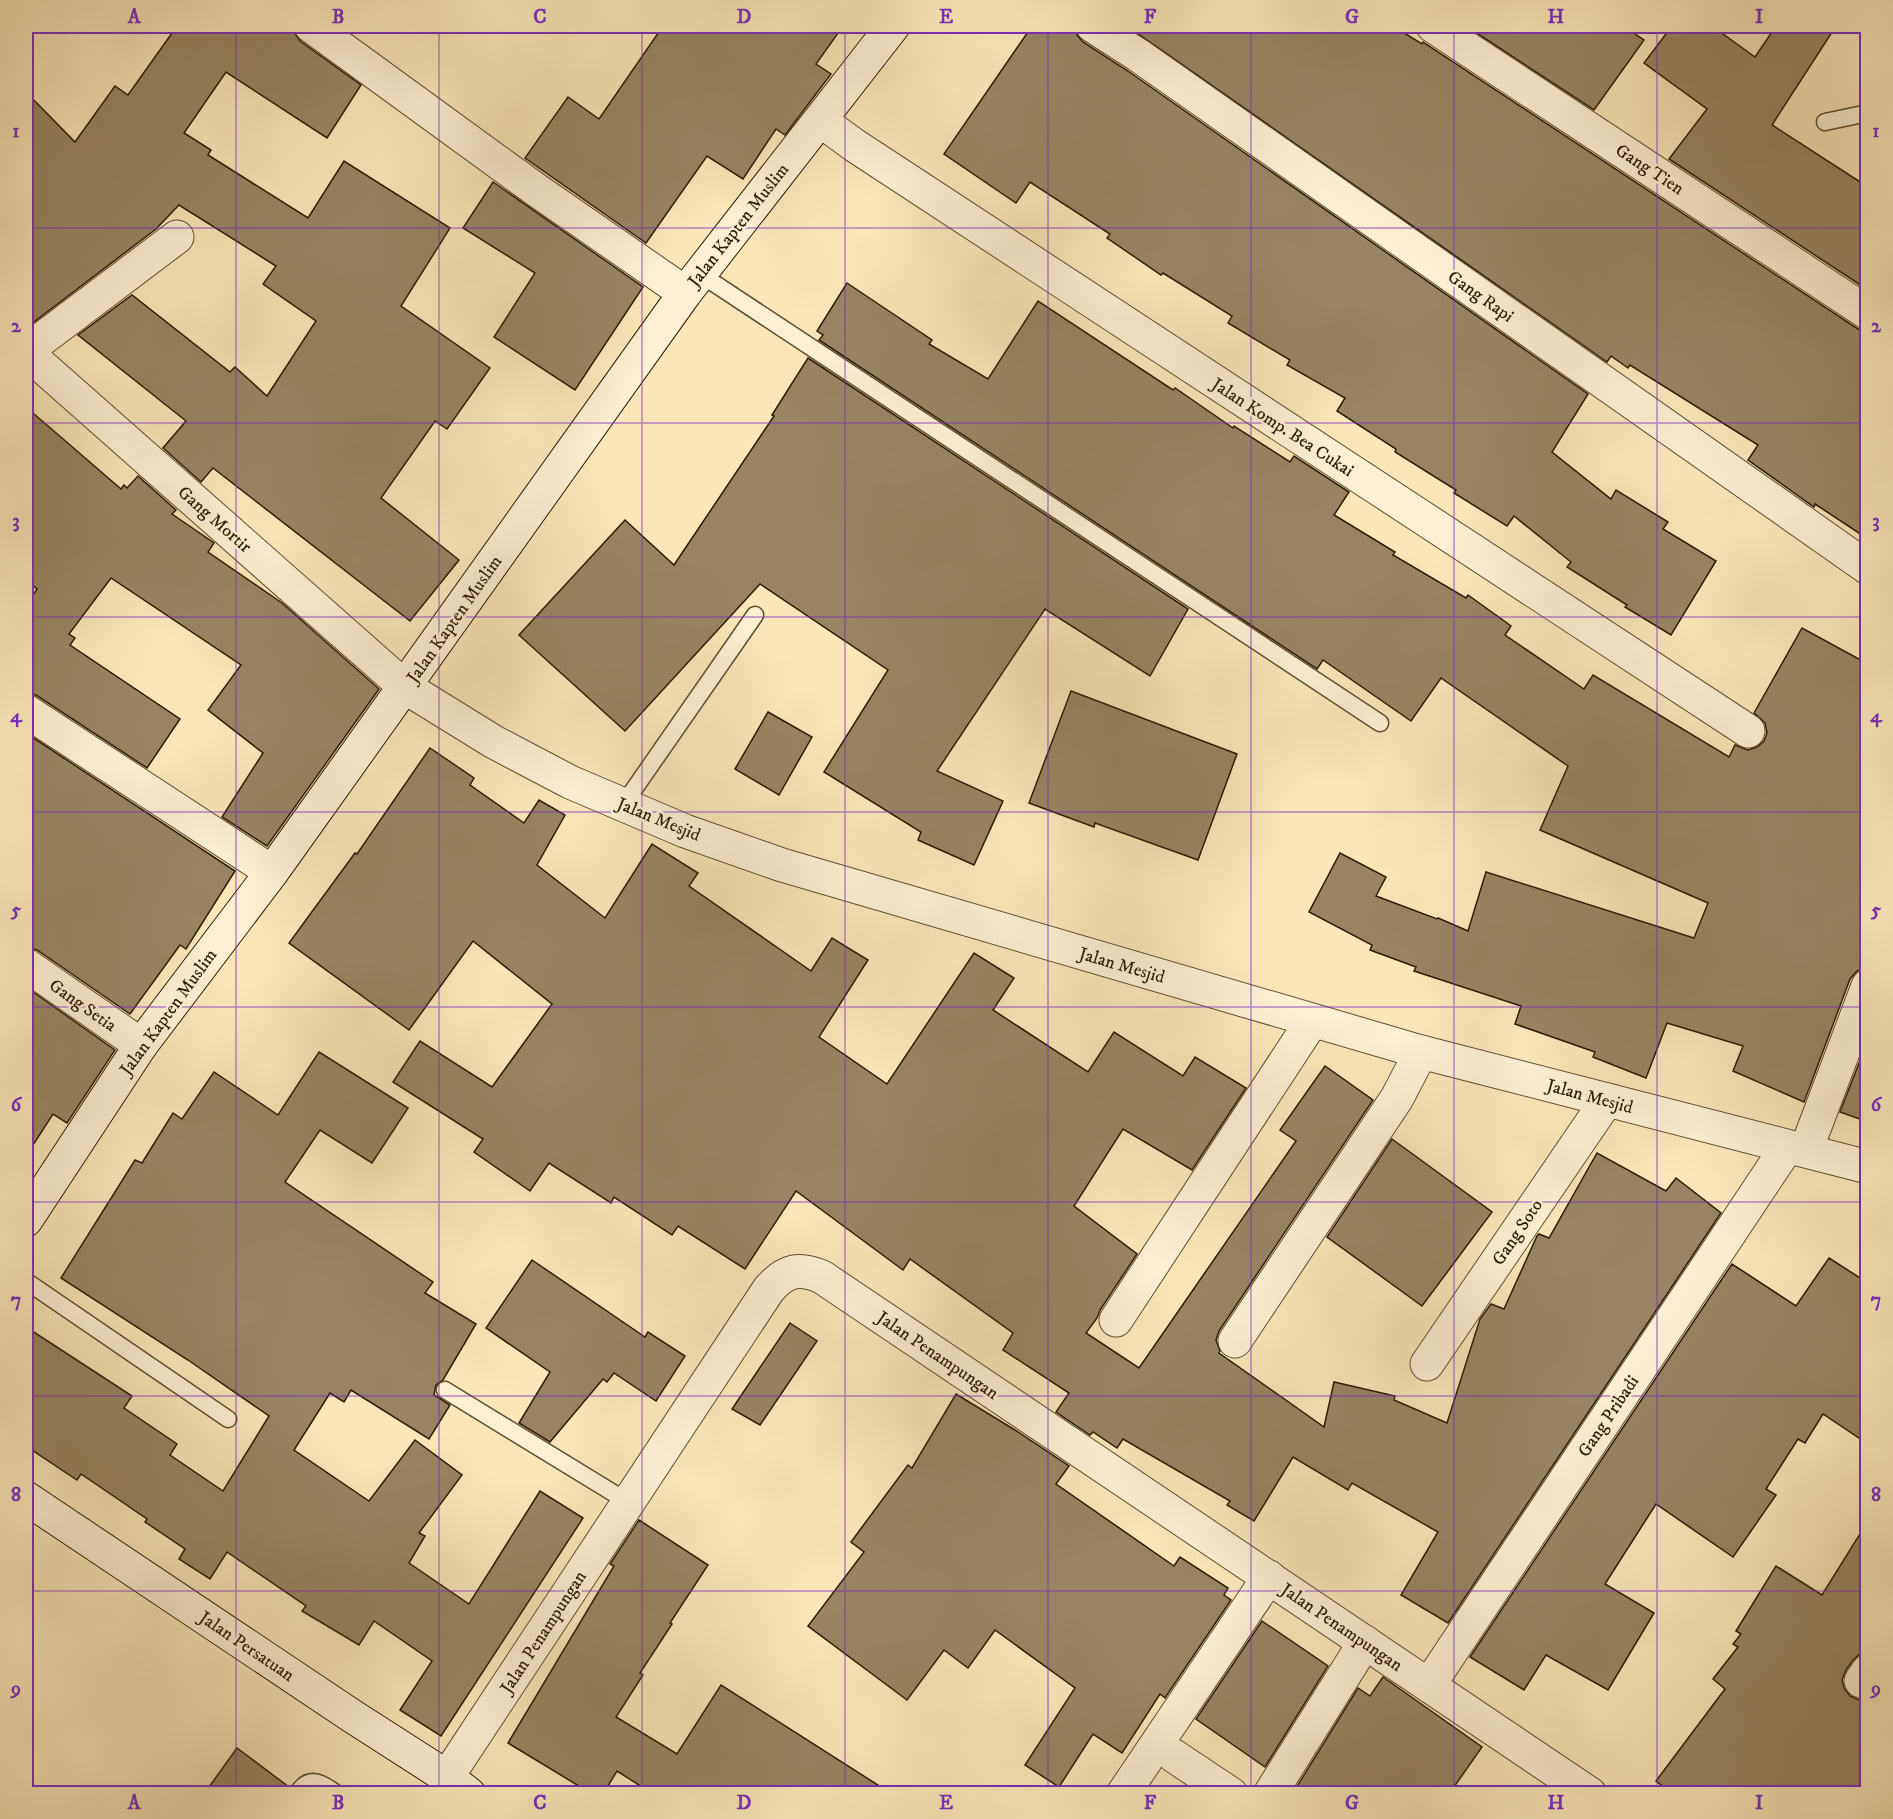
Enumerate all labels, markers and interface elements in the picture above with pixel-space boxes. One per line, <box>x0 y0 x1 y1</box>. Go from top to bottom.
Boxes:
text: A <box>127 5 142 30</box>
text: B <box>332 5 344 30</box>
text: C <box>533 5 547 30</box>
text: D <box>737 5 752 30</box>
text: E <box>939 5 953 30</box>
text: F <box>1144 5 1157 30</box>
text: G <box>1345 5 1359 30</box>
text: H <box>1548 5 1565 30</box>
text: I <box>1755 5 1763 30</box>
text: 1 <box>12 119 20 144</box>
text: 1 <box>1872 119 1880 144</box>
street label: Gang Tien <box>1611 140 1688 200</box>
street label: Jalan Kapten Muslim <box>682 159 794 293</box>
street label: Gang Rapi <box>1443 266 1518 328</box>
text: 2 <box>11 314 22 339</box>
text: 2 <box>1871 314 1882 339</box>
street label: Jalan Komp. Bea Cukai <box>1206 373 1358 482</box>
street label: Gang Mortir <box>173 482 256 558</box>
text: 3 <box>12 509 20 534</box>
text: 3 <box>1872 509 1880 534</box>
street label: Jalan Kapten Muslim <box>401 551 507 689</box>
text: 4 <box>10 704 23 729</box>
text: 4 <box>1870 704 1883 729</box>
street label: Jalan Mesjid <box>612 792 704 847</box>
text: 5 <box>10 898 21 923</box>
text: 5 <box>1870 898 1881 923</box>
street label: Jalan Mesjid <box>1074 943 1167 989</box>
street label: Jalan Kapten Muslim <box>114 945 222 1082</box>
street label: Gang Setia <box>44 975 121 1037</box>
street label: Jalan Mesjid <box>1542 1074 1635 1119</box>
text: 6 <box>11 1093 23 1118</box>
text: 6 <box>1871 1093 1883 1118</box>
street label: Gang Soto <box>1488 1195 1548 1270</box>
text: 7 <box>11 1288 21 1313</box>
text: 7 <box>1871 1288 1881 1313</box>
street label: Jalan Penampungan <box>871 1306 1003 1405</box>
street label: Gang Pribadi <box>1573 1372 1644 1462</box>
text: 8 <box>11 1483 21 1508</box>
text: 8 <box>1871 1483 1881 1508</box>
street label: Jalan Penampungan <box>495 1567 592 1700</box>
street label: Jalan Penampungan <box>1275 1578 1407 1677</box>
street label: Jalan Persatuan <box>193 1606 299 1687</box>
text: 9 <box>9 1677 21 1702</box>
text: 9 <box>1869 1677 1881 1702</box>
text: A <box>127 1791 142 1816</box>
text: B <box>332 1791 344 1816</box>
text: C <box>533 1791 547 1816</box>
text: D <box>737 1791 752 1816</box>
text: E <box>939 1791 953 1816</box>
text: F <box>1144 1791 1157 1816</box>
text: G <box>1345 1791 1359 1816</box>
text: H <box>1548 1791 1565 1816</box>
text: I <box>1755 1791 1763 1816</box>

